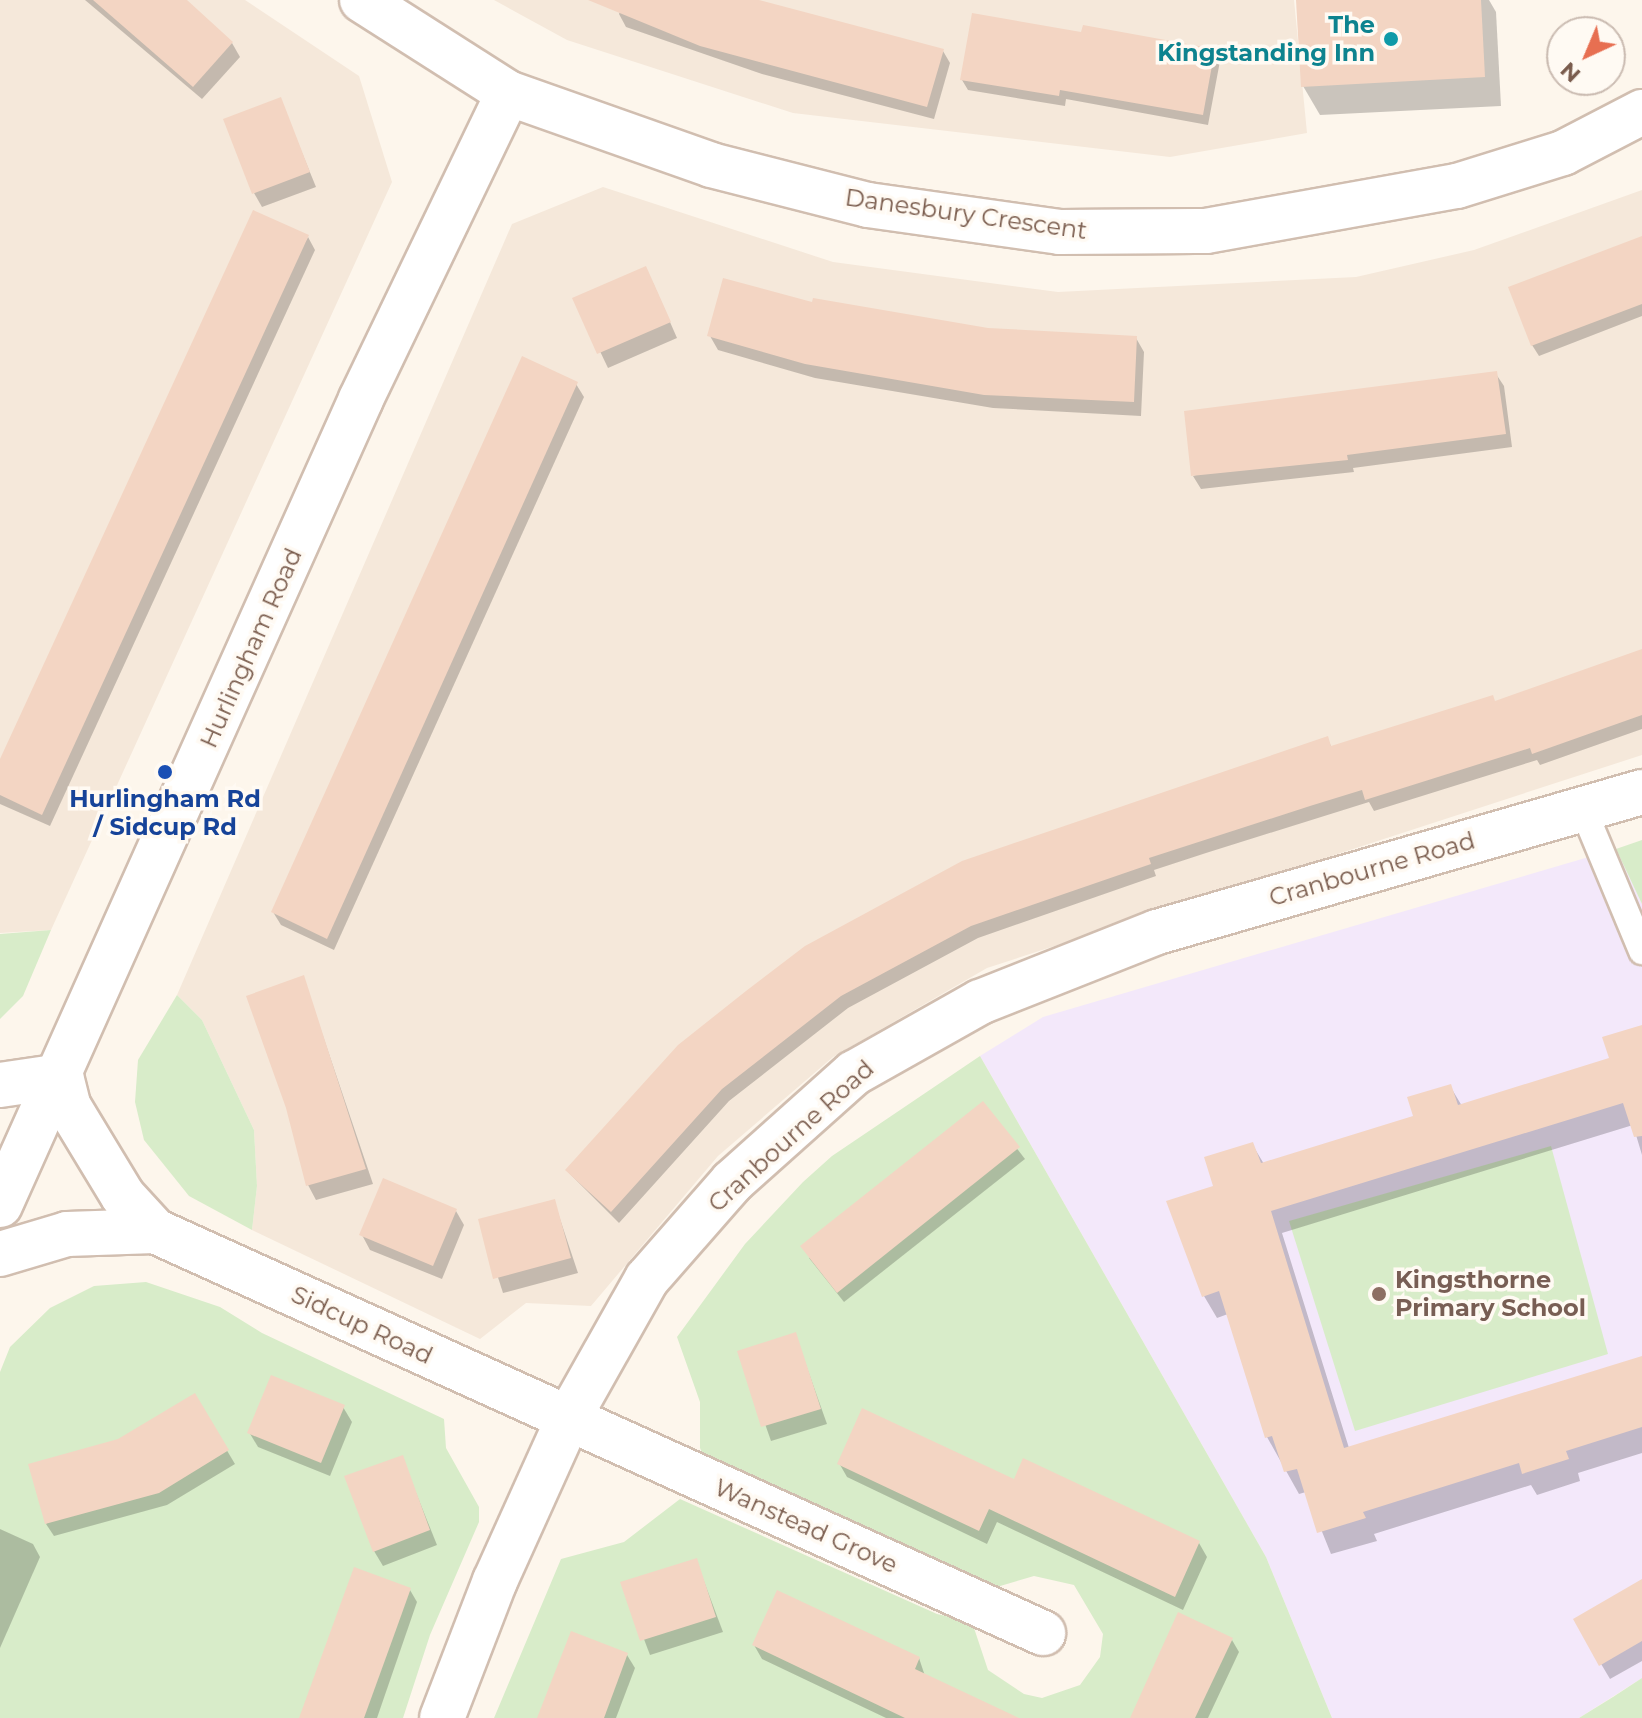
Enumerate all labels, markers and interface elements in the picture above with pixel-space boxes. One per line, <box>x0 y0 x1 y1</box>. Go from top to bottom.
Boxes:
place label: The Kingstanding Inn <box>1157 11 1375 67</box>
north arrow <box>1546 16 1626 96</box>
marker: The Kingstanding Inn <box>1382 30 1400 48</box>
text: N <box>1555 56 1586 88</box>
street label: Danesbury Crescent <box>843 183 1089 245</box>
street label: Hurlingham Road <box>194 544 308 752</box>
marker: Hurlingham Rd / Sidcup Rd <box>156 763 174 781</box>
place label: Hurlingham Rd / Sidcup Rd <box>69 785 261 841</box>
street label: Cranbourne Road <box>1266 826 1478 912</box>
street label: Cranbourne Road <box>702 1054 880 1218</box>
place label: Kingsthorne Primary School <box>1395 1266 1586 1322</box>
street label: Sidcup Road <box>287 1280 437 1370</box>
marker: Kingsthorne Primary School <box>1370 1285 1388 1303</box>
street label: Wanstead Grove <box>710 1473 902 1579</box>

